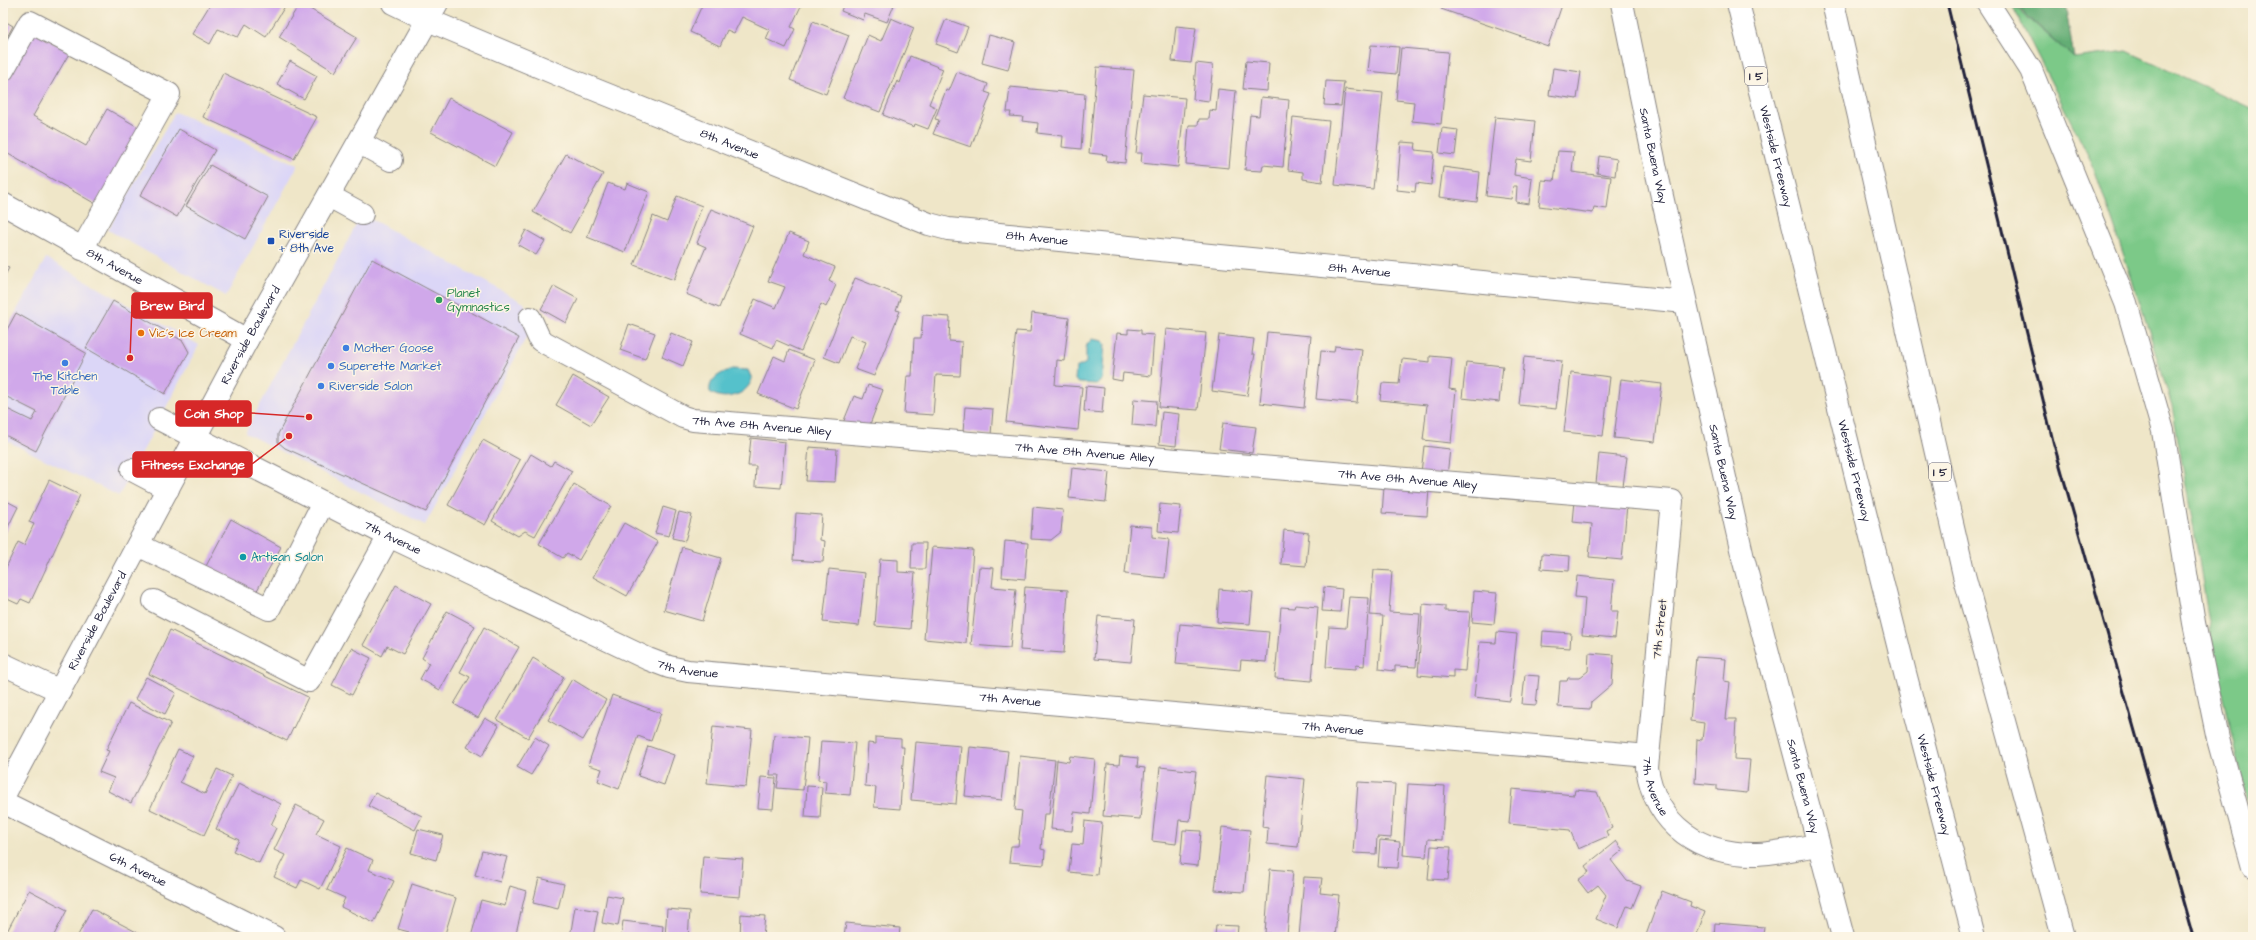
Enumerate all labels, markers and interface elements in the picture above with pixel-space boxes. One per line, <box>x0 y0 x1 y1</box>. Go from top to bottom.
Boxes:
road number: I 5 <box>1745 67 1767 85</box>
street label: Westside Freeway <box>1755 104 1797 210</box>
street label: Santa Buena Way <box>1635 106 1672 206</box>
street label: 8th Avenue <box>698 124 762 164</box>
place label: Riverside + 8th Ave <box>279 226 334 257</box>
street label: 8th Avenue <box>1005 226 1069 249</box>
marker: Riverside + 8th Ave <box>266 236 276 246</box>
street label: 8th Avenue <box>83 244 147 289</box>
street label: 8th Avenue <box>1328 258 1392 281</box>
street label: Riverside Boulevard <box>216 283 284 387</box>
place label: Planet Gymnastics <box>447 285 510 317</box>
callout: Brew Bird <box>132 293 212 318</box>
marker: Planet Gymnastics <box>434 295 444 305</box>
text: Brew Bird <box>140 297 204 315</box>
place label: Vic's Ice Cream <box>149 325 237 342</box>
marker: Vic's Ice Cream <box>136 328 146 338</box>
place label: Mother Goose <box>354 340 434 357</box>
marker: Mother Goose <box>341 343 351 353</box>
marker: The Kitchen Table <box>60 358 70 368</box>
place label: Superette Market <box>339 358 442 375</box>
marker: Superette Market <box>326 361 336 371</box>
place label: The Kitchen Table <box>33 368 97 399</box>
place label: Riverside Salon <box>329 378 412 395</box>
marker: Riverside Salon <box>316 381 326 391</box>
callout: Coin Shop <box>176 401 251 426</box>
text: Coin Shop <box>184 405 245 424</box>
street label: 7th Ave 8th Avenue Alley <box>691 411 833 441</box>
street label: Westside Freeway <box>1834 418 1876 524</box>
street label: Santa Buena Way <box>1705 423 1743 522</box>
street label: 7th Ave 8th Avenue Alley <box>1014 438 1156 468</box>
callout: Fitness Exchange <box>133 452 252 477</box>
text: Fitness Exchange <box>141 456 245 476</box>
road number: I 5 <box>1929 463 1951 481</box>
street label: 7th Ave 8th Avenue Alley <box>1337 465 1478 494</box>
street label: 7th Avenue <box>361 516 425 559</box>
place label: Artisan Salon <box>251 549 323 566</box>
marker: Artisan Salon <box>238 552 248 562</box>
street label: Riverside Boulevard <box>64 568 131 673</box>
street label: 7th Street <box>1648 598 1672 660</box>
street label: 7th Avenue <box>655 655 719 682</box>
street label: 7th Avenue <box>978 688 1042 711</box>
street label: 7th Avenue <box>1301 717 1365 739</box>
street label: Westside Freeway <box>1913 732 1956 838</box>
street label: Santa Buena Way <box>1783 737 1824 836</box>
street label: 7th Avenue <box>1638 756 1673 820</box>
street label: 6th Avenue <box>107 848 170 891</box>

